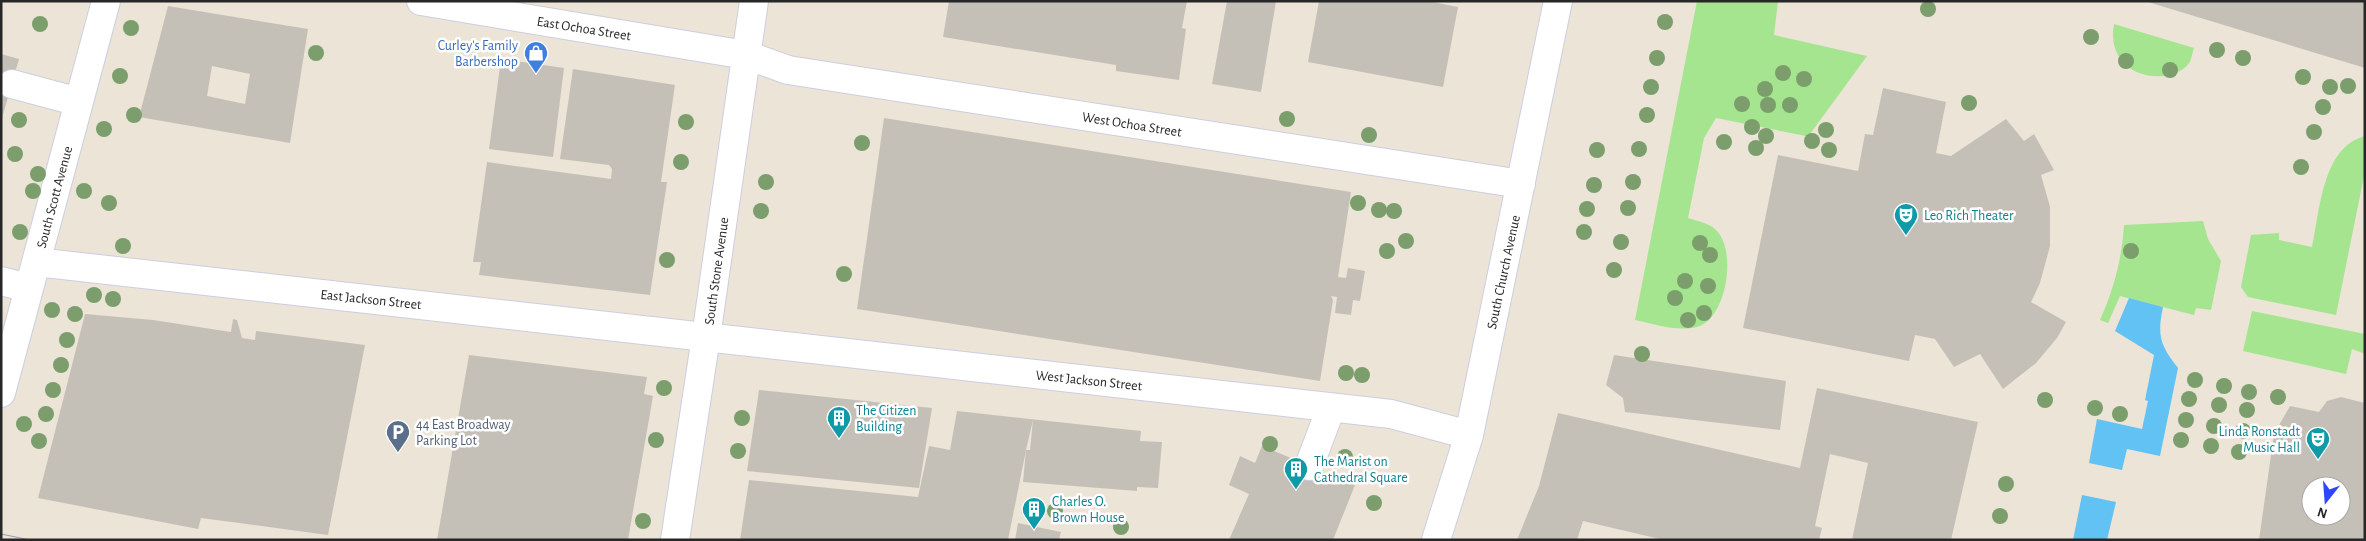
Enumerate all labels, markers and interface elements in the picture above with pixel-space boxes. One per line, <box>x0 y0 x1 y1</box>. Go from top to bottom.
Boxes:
street label: East Ochoa Street <box>536 15 632 43</box>
place label: Curley's Family Barbershop <box>438 39 518 69</box>
shop icon: Curley's Family Barbershop <box>523 40 549 74</box>
street label: West Ochoa Street <box>1081 110 1183 140</box>
street label: South Scott Avenue <box>35 145 75 250</box>
theatre icon: Leo Rich Theater <box>1893 202 1919 236</box>
place label: Leo Rich Theater <box>1924 209 2014 223</box>
street label: South Church Avenue <box>1485 214 1523 331</box>
street label: South Stone Avenue <box>702 216 731 326</box>
street label: East Jackson Street <box>320 288 423 312</box>
street label: West Jackson Street <box>1035 368 1143 394</box>
place label: The Citizen Building <box>856 404 917 434</box>
building icon: The Citizen Building <box>826 405 852 439</box>
place label: 44 East Broadway Parking Lot <box>416 418 511 448</box>
parking icon: 44 East Broadway Parking Lot <box>385 419 411 453</box>
place label: Linda Ronstadt Music Hall <box>2218 425 2301 455</box>
theatre icon: Linda Ronstadt Music Hall <box>2305 426 2331 460</box>
place label: The Marist on Cathedral Square <box>1314 455 1408 485</box>
building icon: The Marist on Cathedral Square <box>1283 456 1309 490</box>
north arrow <box>2301 476 2351 526</box>
place label: Charles O. Brown House <box>1052 495 1124 525</box>
building icon: Charles O. Brown House <box>1021 496 1047 530</box>
text: N <box>2316 504 2329 521</box>

